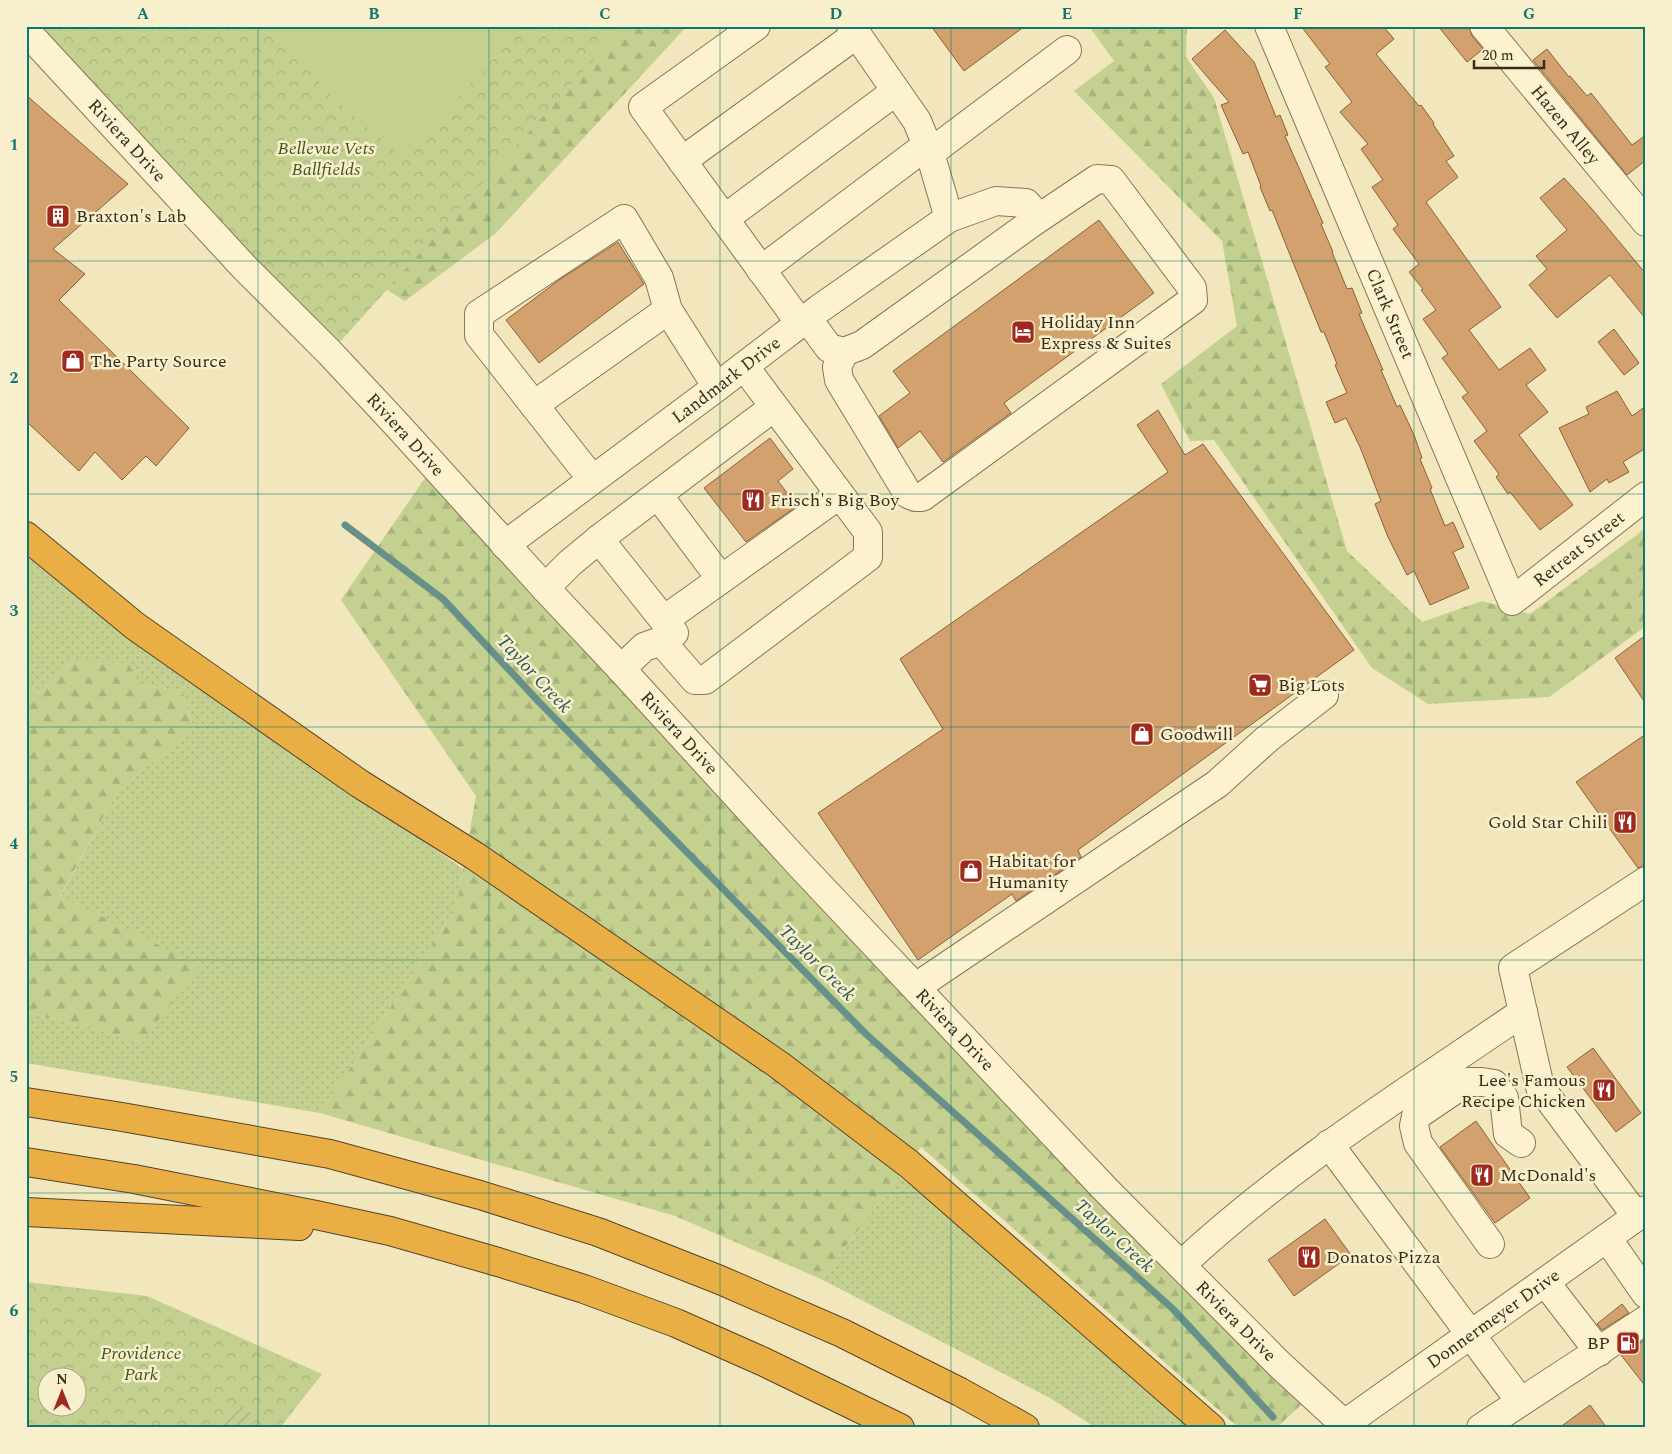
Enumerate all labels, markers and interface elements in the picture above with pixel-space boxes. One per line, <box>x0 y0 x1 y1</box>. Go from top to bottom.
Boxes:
text: A <box>137 2 150 26</box>
text: B <box>368 2 380 26</box>
text: C <box>599 2 611 26</box>
text: D <box>830 2 843 26</box>
text: E <box>1062 2 1072 26</box>
text: F <box>1293 2 1303 26</box>
text: G <box>1523 2 1535 26</box>
scale bar <box>1474 38 1544 70</box>
text: 20 m <box>1482 44 1514 67</box>
street label: Hazen Alley <box>1524 79 1607 172</box>
street label: Riviera Drive <box>81 93 172 189</box>
text: 1 <box>10 133 18 157</box>
park label: Bellevue Vets Ballfields <box>277 135 375 183</box>
building icon: Braxton's Lab <box>45 203 71 229</box>
place label: Braxton's Lab <box>76 203 186 230</box>
street label: Clark Street <box>1359 264 1421 363</box>
place label: Holiday Inn Express & Suites <box>1040 309 1172 357</box>
hotel icon: Holiday Inn Express & Suites <box>1010 319 1036 345</box>
street label: Landmark Drive <box>666 330 787 430</box>
shop icon: The Party Source <box>60 348 86 374</box>
place label: The Party Source <box>90 348 227 375</box>
text: 2 <box>10 366 19 390</box>
street label: Riviera Drive <box>360 387 451 483</box>
restaurant icon: Frisch's Big Boy <box>740 487 766 513</box>
place label: Frisch's Big Boy <box>770 487 900 514</box>
street label: Retreat Street <box>1527 505 1631 594</box>
text: 3 <box>10 599 19 623</box>
water label: Taylor Creek <box>490 628 578 720</box>
supermarket icon: Big Lots <box>1247 672 1273 698</box>
place label: Big Lots <box>1278 672 1345 699</box>
street label: Riviera Drive <box>634 685 724 781</box>
shop icon: Goodwill <box>1129 721 1155 747</box>
place label: Goodwill <box>1160 721 1233 748</box>
place label: Gold Star Chili <box>1488 809 1608 836</box>
restaurant icon: Gold Star Chili <box>1612 809 1638 835</box>
text: 4 <box>10 832 19 856</box>
place label: Habitat for Humanity <box>988 848 1076 896</box>
shop icon: Habitat for Humanity <box>958 858 984 884</box>
water label: Taylor Creek <box>772 918 862 1008</box>
street label: Riviera Drive <box>909 982 1001 1078</box>
text: 5 <box>10 1065 18 1089</box>
place label: Lee's Famous Recipe Chicken <box>1461 1067 1586 1115</box>
restaurant icon: Lee's Famous Recipe Chicken <box>1591 1077 1617 1103</box>
restaurant icon: McDonald's <box>1469 1162 1495 1188</box>
place label: McDonald's <box>1500 1162 1596 1189</box>
water label: Taylor Creek <box>1067 1192 1161 1280</box>
restaurant icon: Donatos Pizza <box>1296 1244 1322 1270</box>
place label: Donatos Pizza <box>1326 1244 1441 1271</box>
street label: Donnermeyer Drive <box>1421 1262 1566 1376</box>
street label: Riviera Drive <box>1189 1274 1283 1368</box>
text: 6 <box>10 1299 19 1323</box>
place label: BP <box>1587 1330 1610 1357</box>
fuel station icon: BP <box>1615 1330 1641 1356</box>
park label: Providence Park <box>100 1340 182 1388</box>
north arrow <box>38 1366 88 1416</box>
text: N <box>56 1369 68 1390</box>

